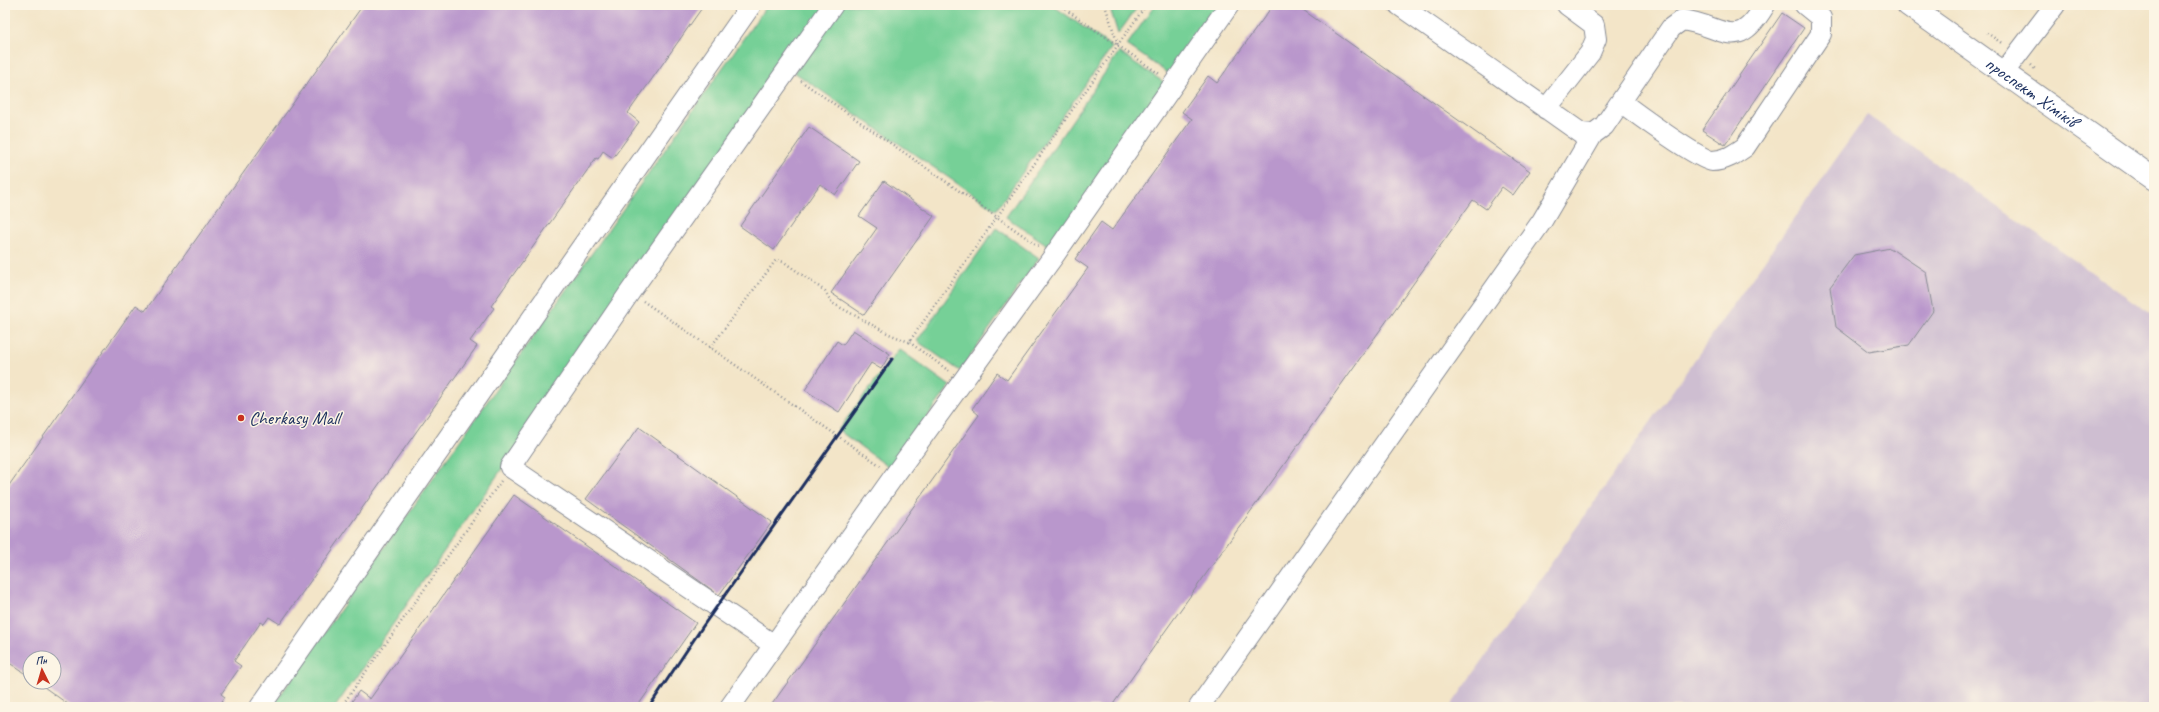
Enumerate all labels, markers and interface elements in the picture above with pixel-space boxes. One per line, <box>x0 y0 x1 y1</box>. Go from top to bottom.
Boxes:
street label: проспект Хіміків <box>1980 51 2086 136</box>
place label: Cherkasy Mall <box>249 406 344 430</box>
marker: Cherkasy Mall <box>236 413 246 423</box>
north arrow <box>22 650 62 690</box>
text: Пн <box>35 652 49 668</box>

